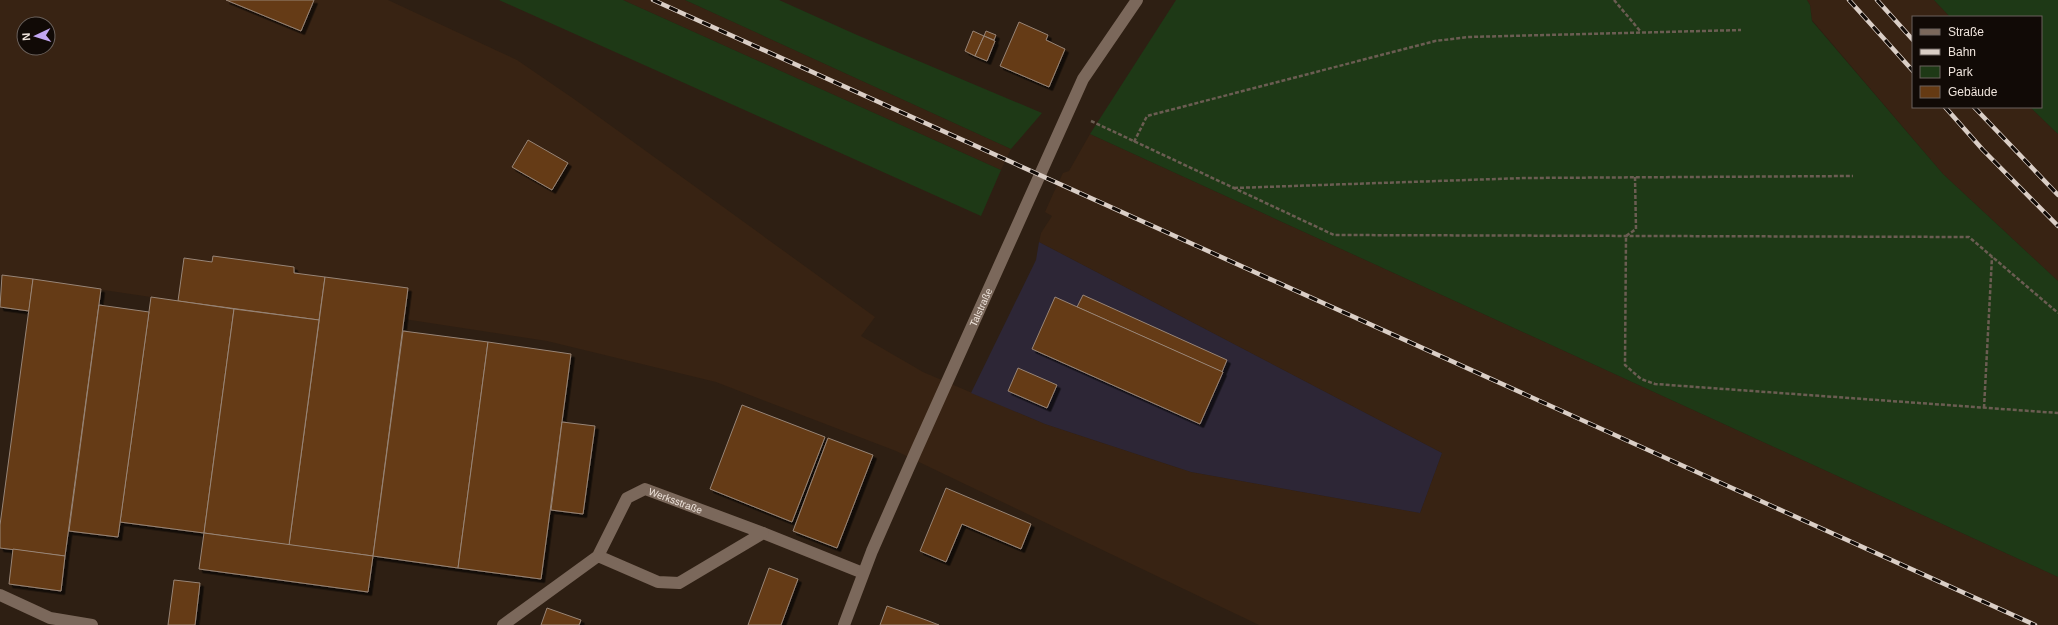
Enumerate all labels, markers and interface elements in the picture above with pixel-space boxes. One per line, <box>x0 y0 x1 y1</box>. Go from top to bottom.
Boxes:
north arrow <box>16 16 56 56</box>
legend <box>1912 16 2042 108</box>
text: Straße <box>1948 25 1984 39</box>
text: N <box>20 32 32 41</box>
text: Bahn <box>1948 45 1976 59</box>
text: Park <box>1948 65 1974 79</box>
text: Gebäude <box>1948 85 1998 99</box>
street label: Talstraße <box>968 286 995 328</box>
street label: Werksstraße <box>647 486 704 516</box>

